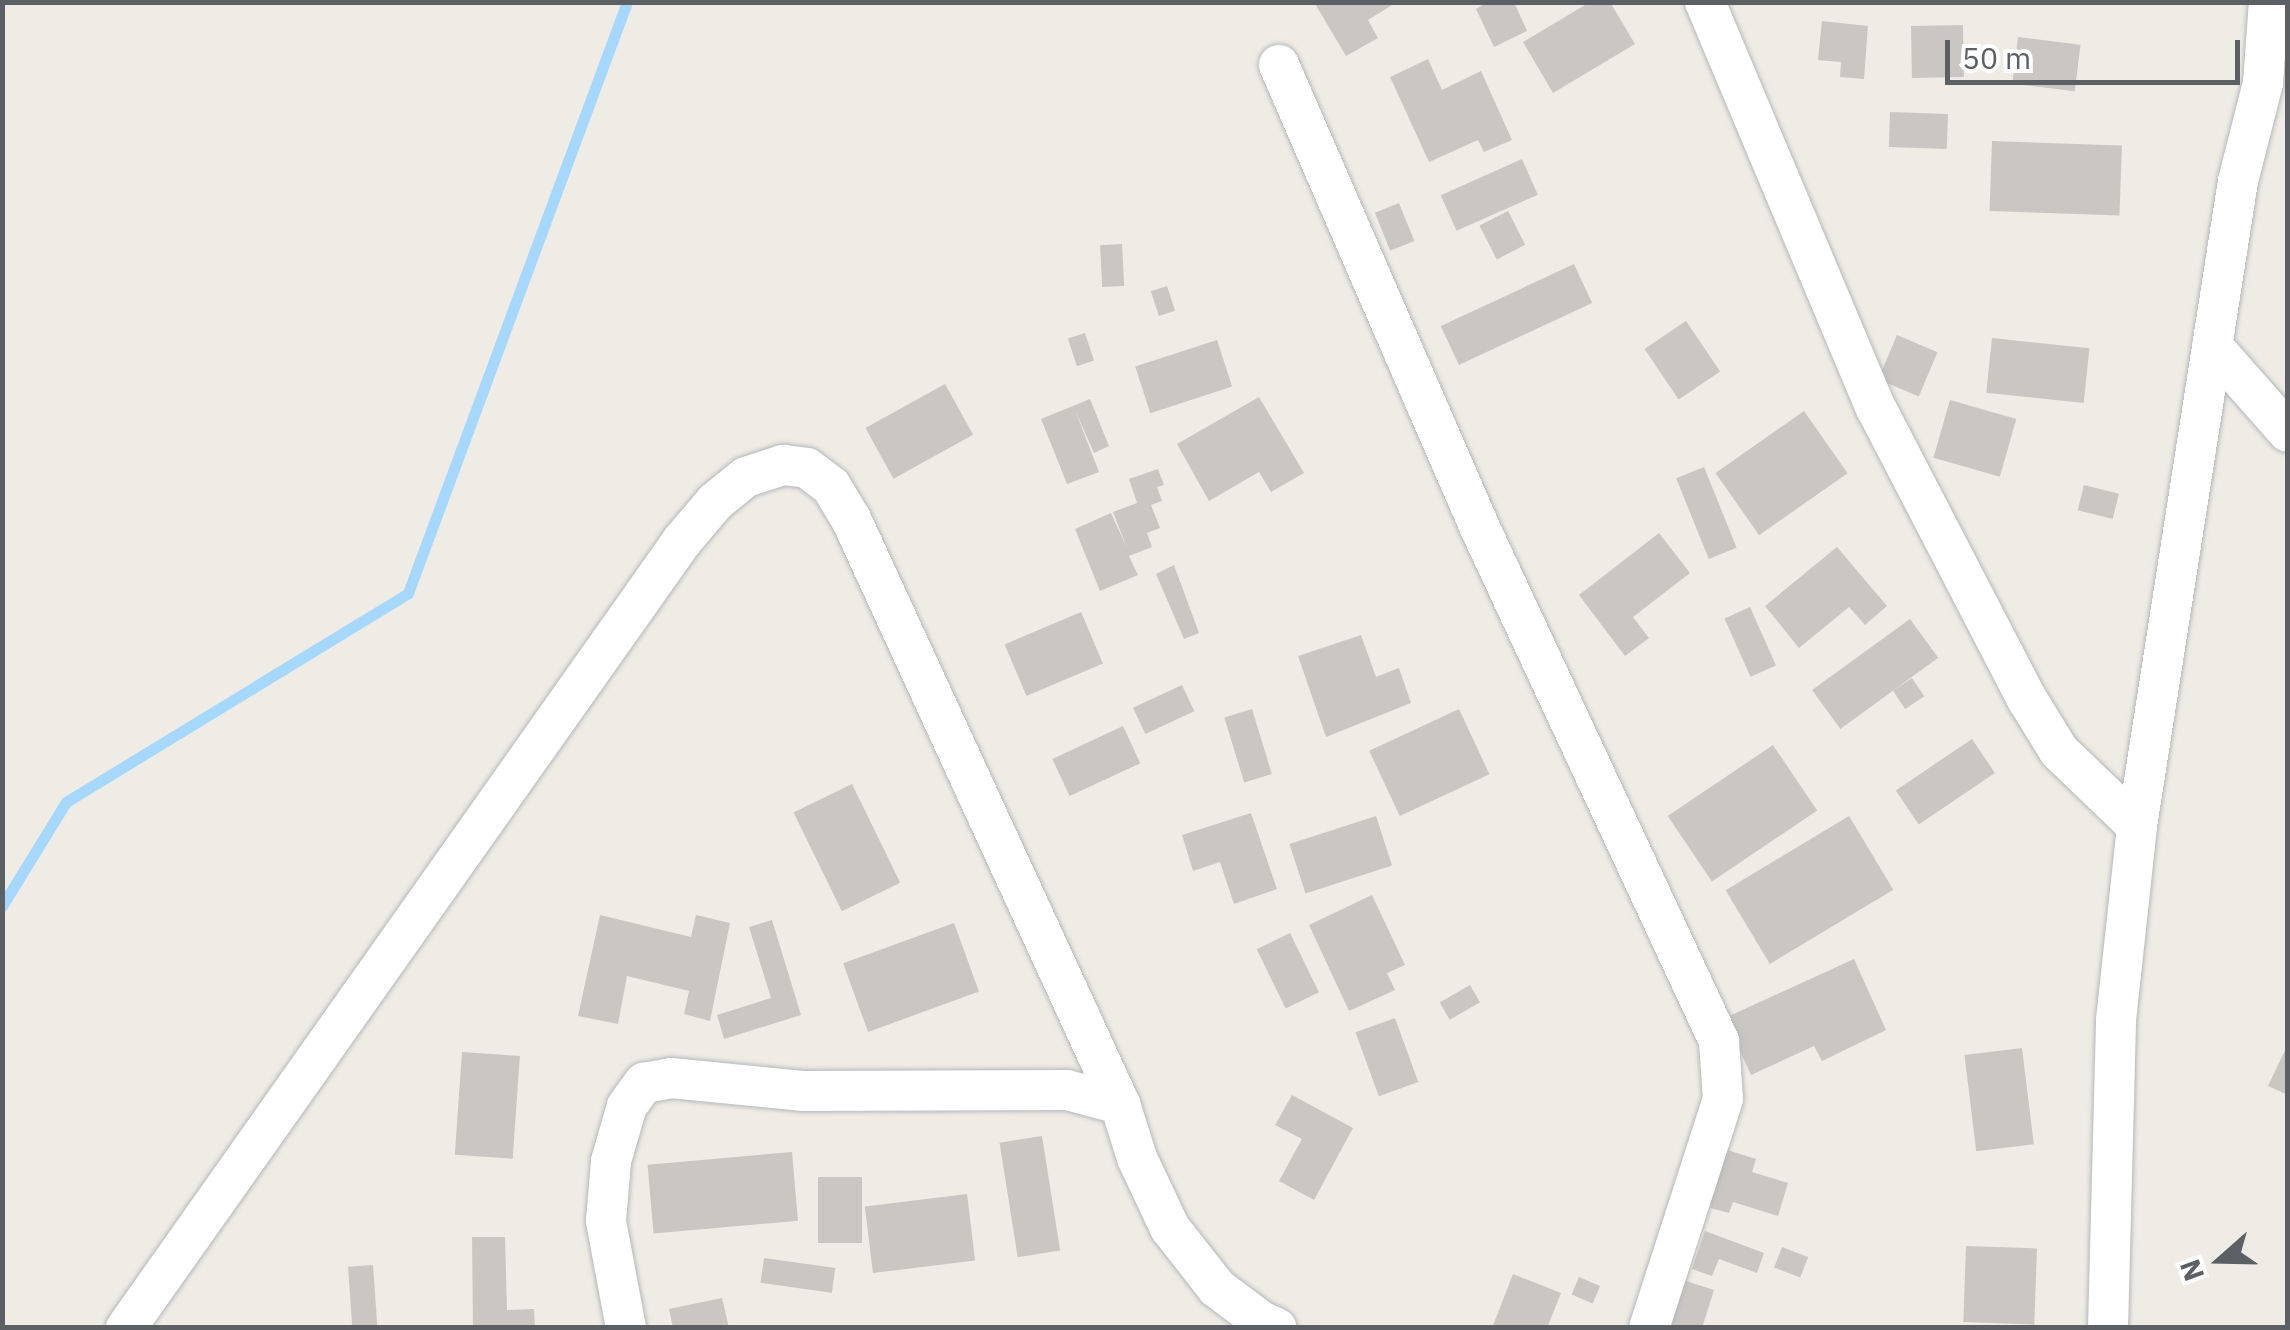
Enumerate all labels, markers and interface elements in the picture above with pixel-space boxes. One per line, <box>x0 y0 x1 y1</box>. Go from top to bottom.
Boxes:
scale bar <box>1950 20 2245 82</box>
text: 50 m <box>1962 38 2031 77</box>
north arrow <box>2170 1210 2270 1310</box>
text: N <box>2170 1255 2212 1286</box>

